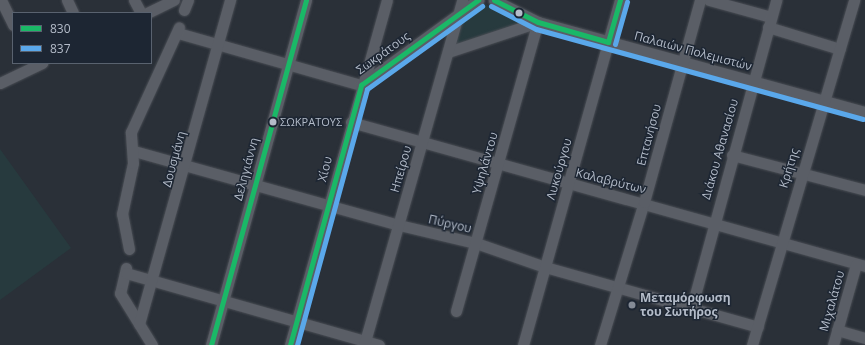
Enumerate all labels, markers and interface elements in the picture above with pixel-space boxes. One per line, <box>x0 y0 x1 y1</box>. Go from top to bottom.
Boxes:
unlabelled marker <box>514 8 524 18</box>
legend <box>12 12 152 64</box>
text: 830 <box>50 20 71 37</box>
street label: Παλαιών Πολεμιστών <box>633 28 753 74</box>
street label: Σωκράτους <box>353 29 413 77</box>
text: 837 <box>50 40 71 57</box>
street label: Διάκου Αθανασίου <box>699 97 741 201</box>
street label: Επτανήσου <box>634 103 664 167</box>
place label: ΣΩΚΡΑΤΟΥΣ <box>280 115 342 129</box>
marker: ΣΩΚΡΑΤΟΥΣ <box>268 117 278 127</box>
street label: Δουσμάνη <box>160 129 188 189</box>
street label: Υψηλάντου <box>469 130 501 196</box>
street label: Δεληγιάννη <box>231 136 261 202</box>
street label: Λυκούργου <box>543 137 575 201</box>
street label: Ηπείρου <box>387 144 415 194</box>
street label: Κρήτης <box>776 146 802 190</box>
street label: Χίου <box>315 155 335 183</box>
street label: Καλαβρύτων <box>574 165 648 197</box>
street label: Πύργου <box>427 212 473 236</box>
street label: Μιχαλάτου <box>816 269 848 333</box>
place label: Μεταμόρφωση του Σωτήρος <box>640 291 731 319</box>
marker: Μεταμόρφωση του Σωτήρος <box>627 300 637 310</box>

